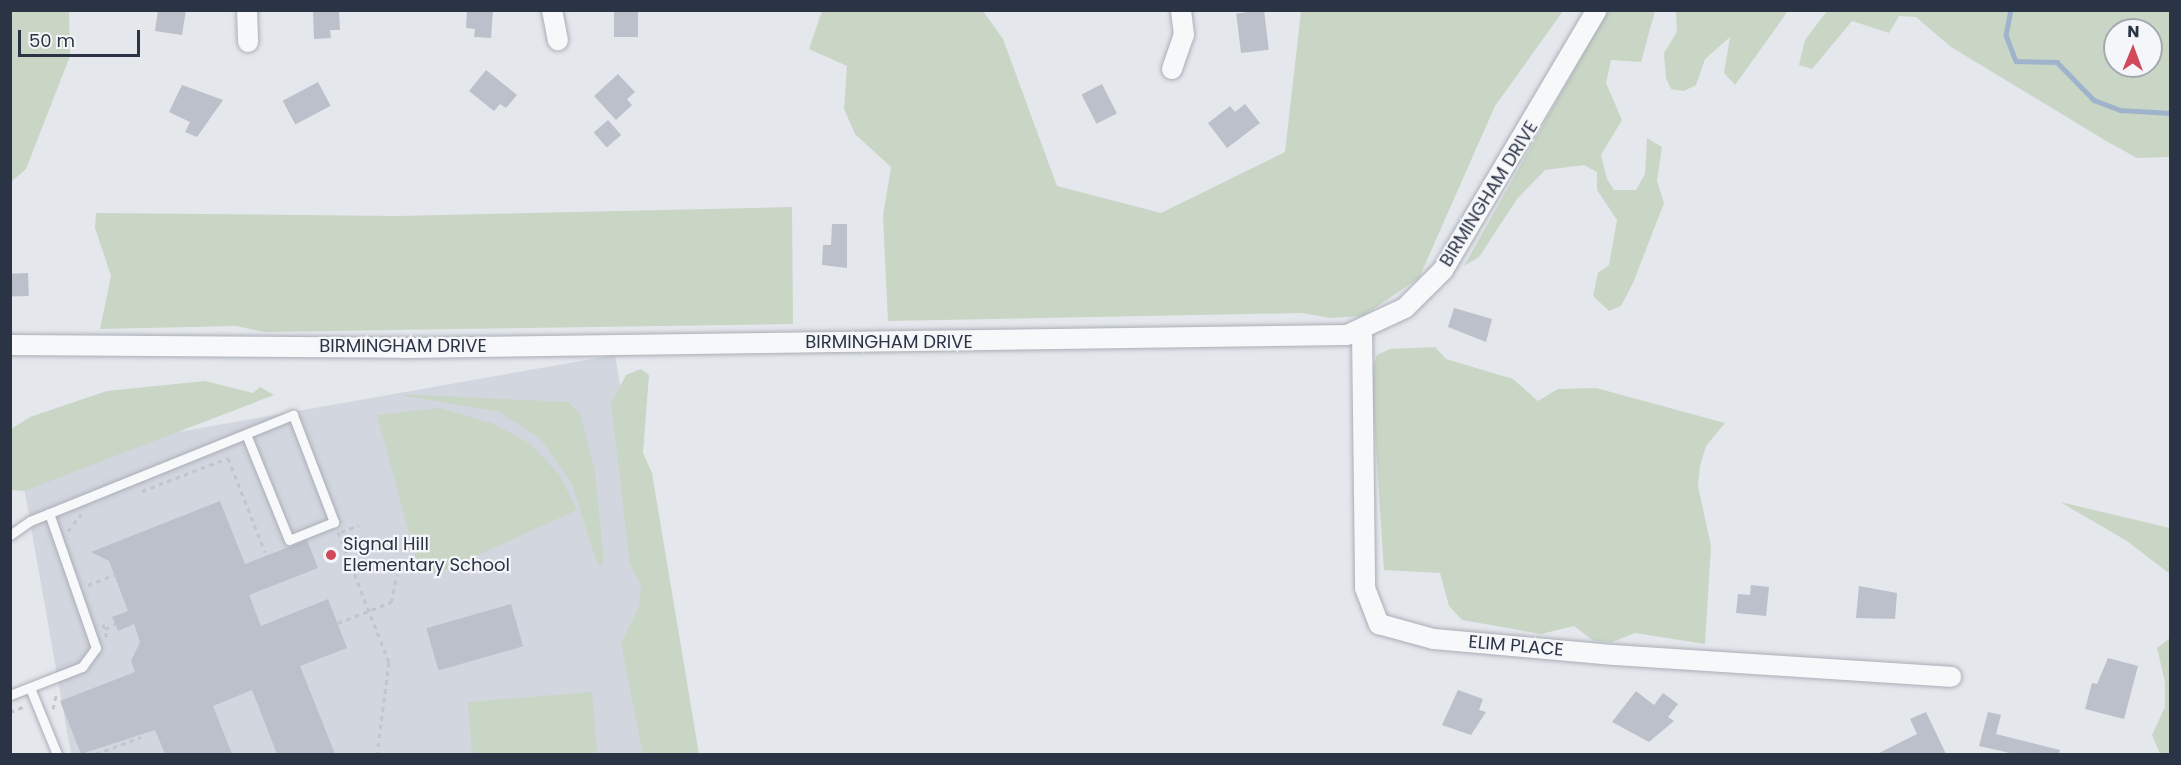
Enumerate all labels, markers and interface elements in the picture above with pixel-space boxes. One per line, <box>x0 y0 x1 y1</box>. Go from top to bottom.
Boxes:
scale bar <box>21 18 142 56</box>
north arrow <box>2103 18 2163 78</box>
text: N <box>2127 20 2140 43</box>
text: 50 m <box>29 28 75 53</box>
street label: BIRMINGHAM DRIVE <box>1435 117 1543 271</box>
street label: BIRMINGHAM DRIVE <box>805 331 973 353</box>
street label: BIRMINGHAM DRIVE <box>319 335 487 357</box>
place label: Signal Hill Elementary School <box>343 534 510 576</box>
marker: Signal Hill Elementary School <box>324 548 338 562</box>
street label: ELIM PLACE <box>1468 631 1564 661</box>

